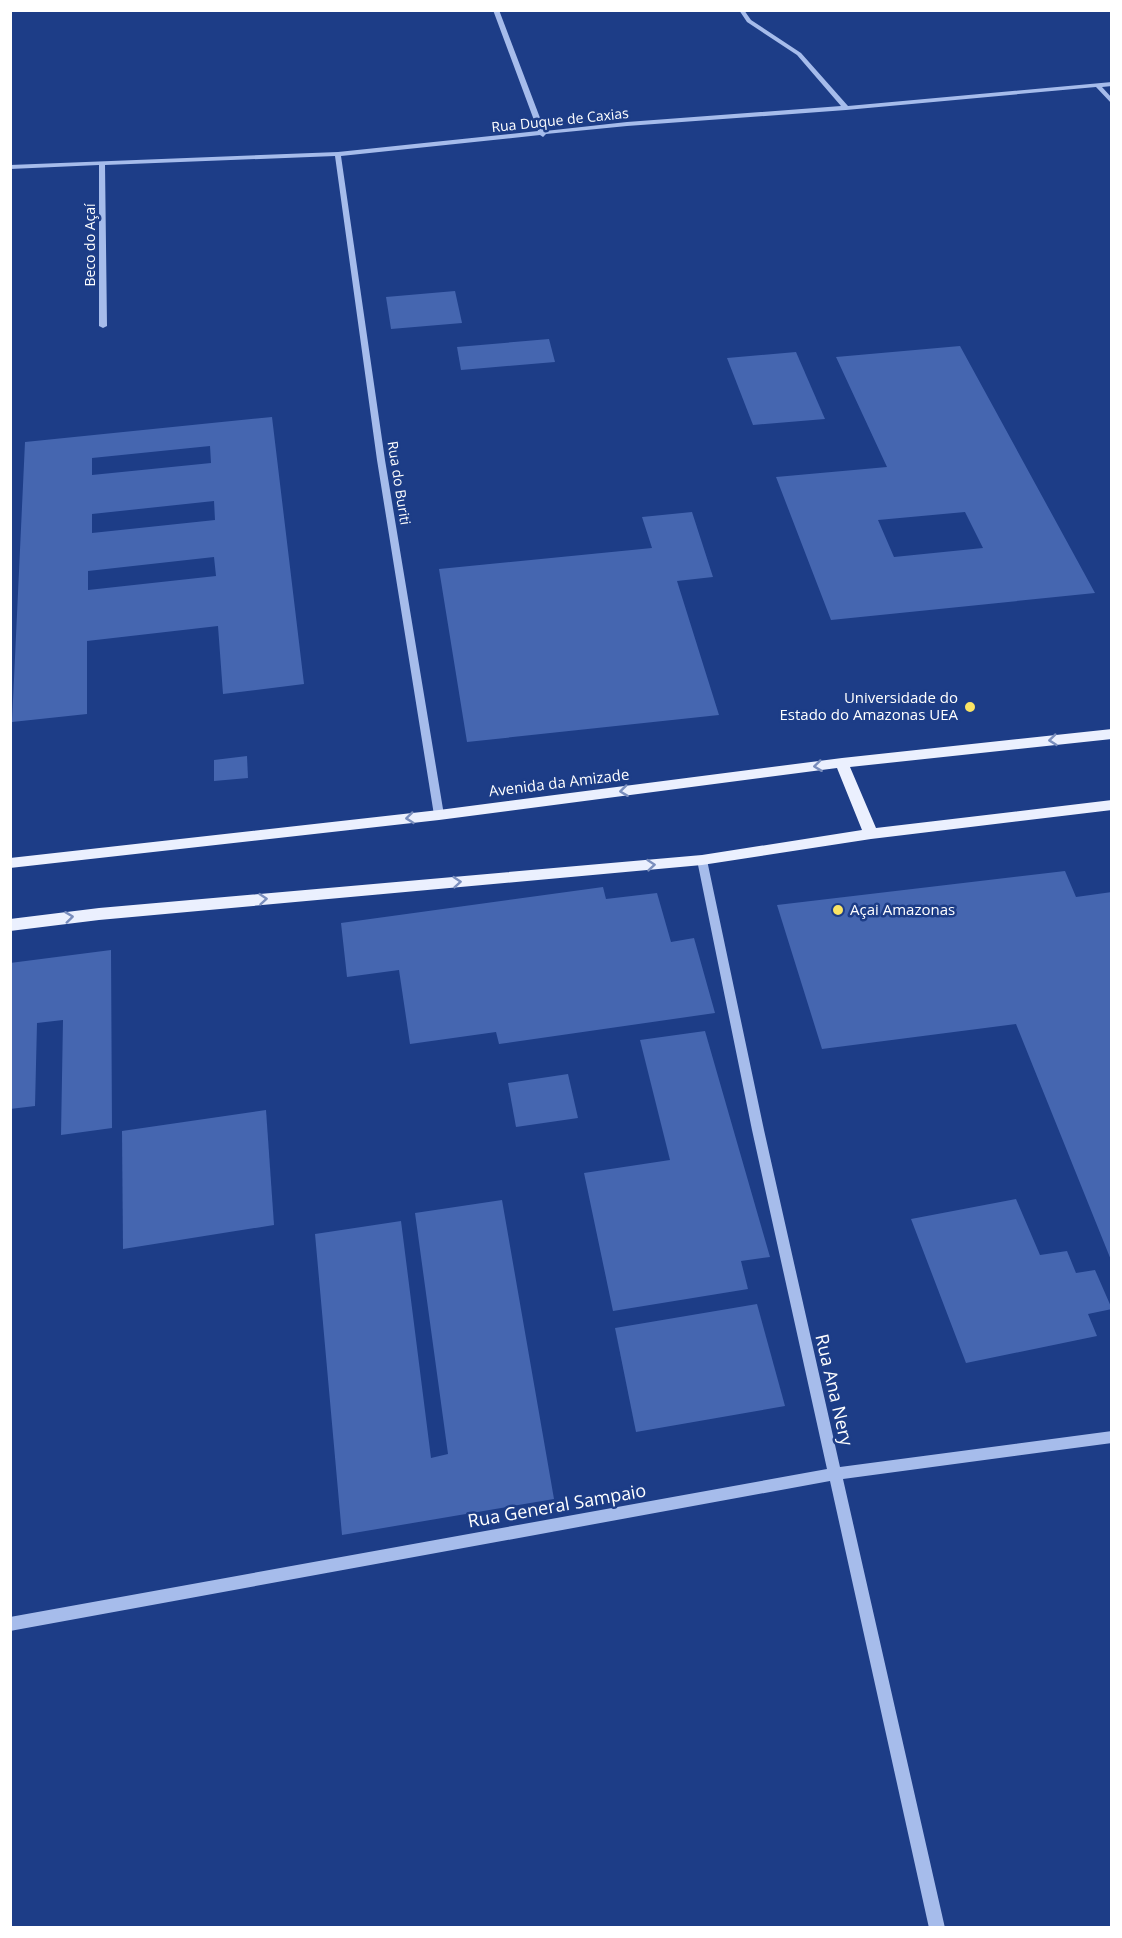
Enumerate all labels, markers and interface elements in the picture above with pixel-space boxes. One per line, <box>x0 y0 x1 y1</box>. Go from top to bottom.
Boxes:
street label: Rua Duque de Caxias <box>490 103 630 136</box>
street label: Beco do Açaí <box>80 203 99 287</box>
street label: Rua do Buriti <box>383 440 416 526</box>
place label: Universidade do Estado do Amazonas UEA <box>780 687 959 724</box>
marker: Universidade do Estado do Amazonas UEA <box>963 700 977 714</box>
one-way arrow <box>1049 733 1058 746</box>
one-way arrow <box>813 759 822 772</box>
street label: Avenida da Amizade <box>488 763 630 801</box>
one-way arrow <box>620 784 629 797</box>
one-way arrow <box>406 811 415 824</box>
one-way arrow <box>647 859 656 872</box>
one-way arrow <box>452 876 461 889</box>
one-way arrow <box>258 893 267 906</box>
place label: Açai Amazonas <box>850 899 955 919</box>
marker: Açai Amazonas <box>831 903 845 917</box>
one-way arrow <box>64 912 73 924</box>
street label: Rua Ana Nery <box>810 1332 860 1449</box>
street label: Rua General Sampaio <box>466 1478 648 1533</box>

